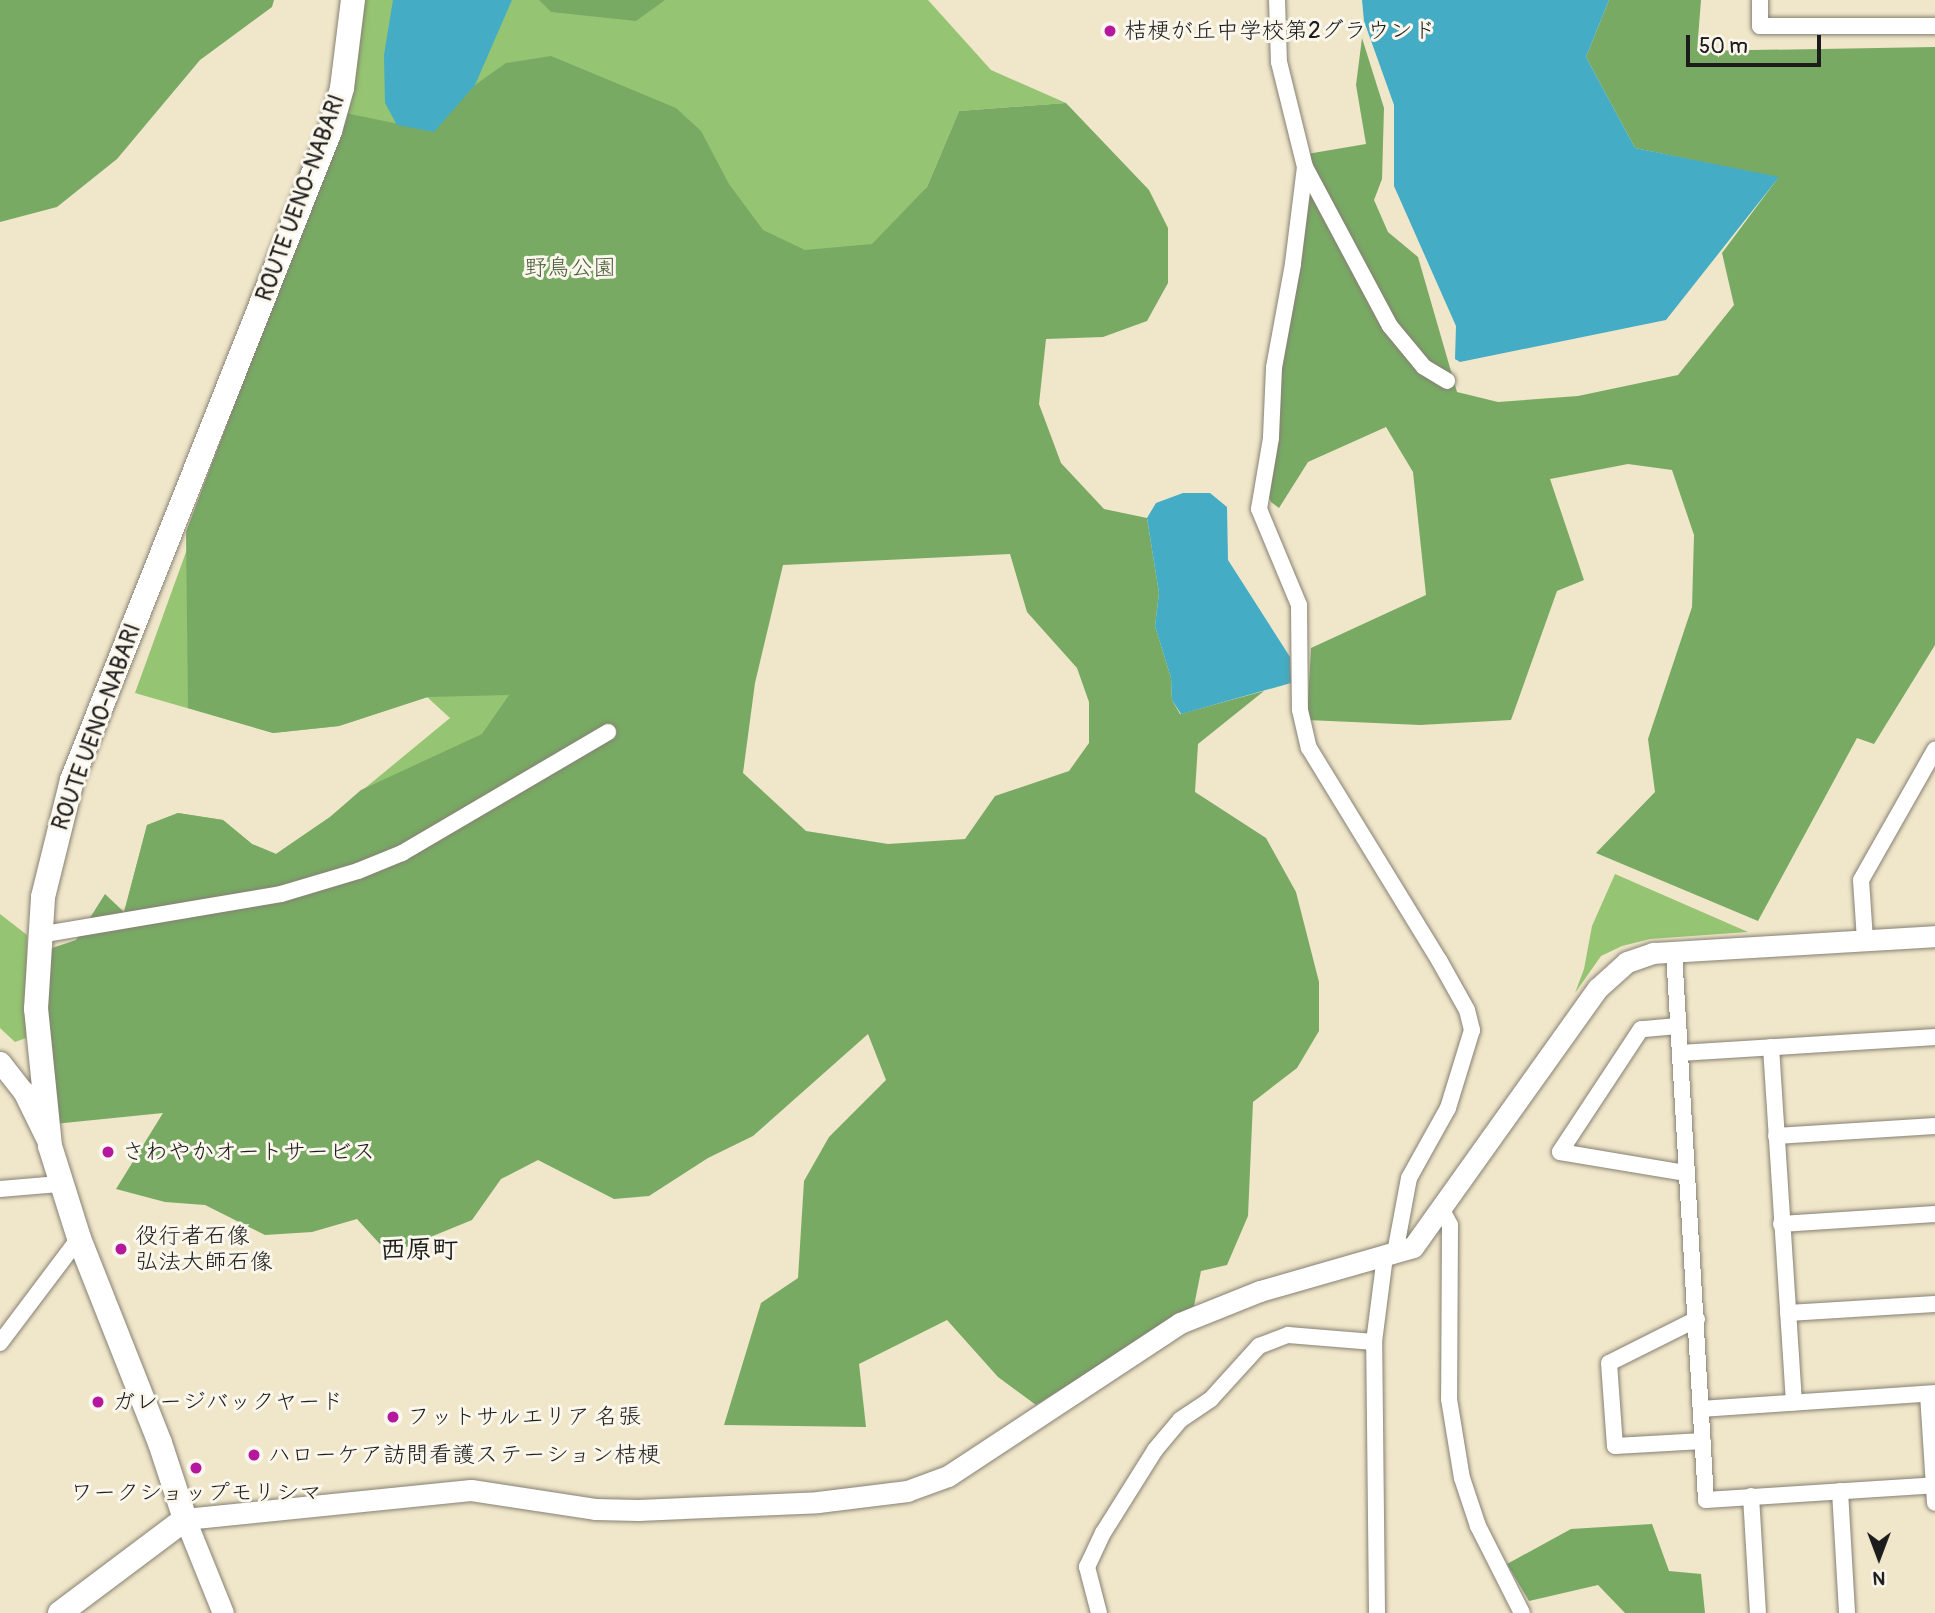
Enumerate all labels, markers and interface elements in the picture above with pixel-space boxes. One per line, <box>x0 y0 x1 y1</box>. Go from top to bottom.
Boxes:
place label: 桔梗が丘中学校第2グラウンド <box>1124 17 1436 45</box>
scale bar <box>1690 21 1825 65</box>
marker: 桔梗が丘中学校第2グラウンド <box>1102 23 1118 39</box>
text: 50 m <box>1699 33 1748 60</box>
street label: ROUTE UENO-NABARI <box>251 91 351 305</box>
park label: 野鳥公園 <box>524 254 616 282</box>
street label: ROUTE UENO-NABARI <box>47 620 147 834</box>
place label: さわやかオートサービス <box>122 1138 375 1166</box>
marker: さわやかオートサービス <box>100 1144 116 1160</box>
place label: 役行者石像 弘法大師石像 <box>135 1222 273 1276</box>
district label: 西原町 <box>380 1235 458 1267</box>
marker: 役行者石像 弘法大師石像 <box>113 1241 129 1257</box>
place label: ガレージバックヤード <box>112 1388 343 1416</box>
marker: ガレージバックヤード <box>90 1394 106 1410</box>
place label: フットサルエリア 名張 <box>407 1403 642 1431</box>
marker: フットサルエリア 名張 <box>385 1409 401 1425</box>
place label: ハローケア訪問看護ステーション桔梗 <box>268 1441 659 1469</box>
marker: ハローケア訪問看護ステーション桔梗 <box>246 1447 262 1463</box>
marker: ワークショップモリシマ <box>188 1460 204 1476</box>
place label: ワークショップモリシマ <box>70 1479 322 1507</box>
north arrow <box>1844 1522 1914 1592</box>
text: N <box>1873 1566 1885 1590</box>

